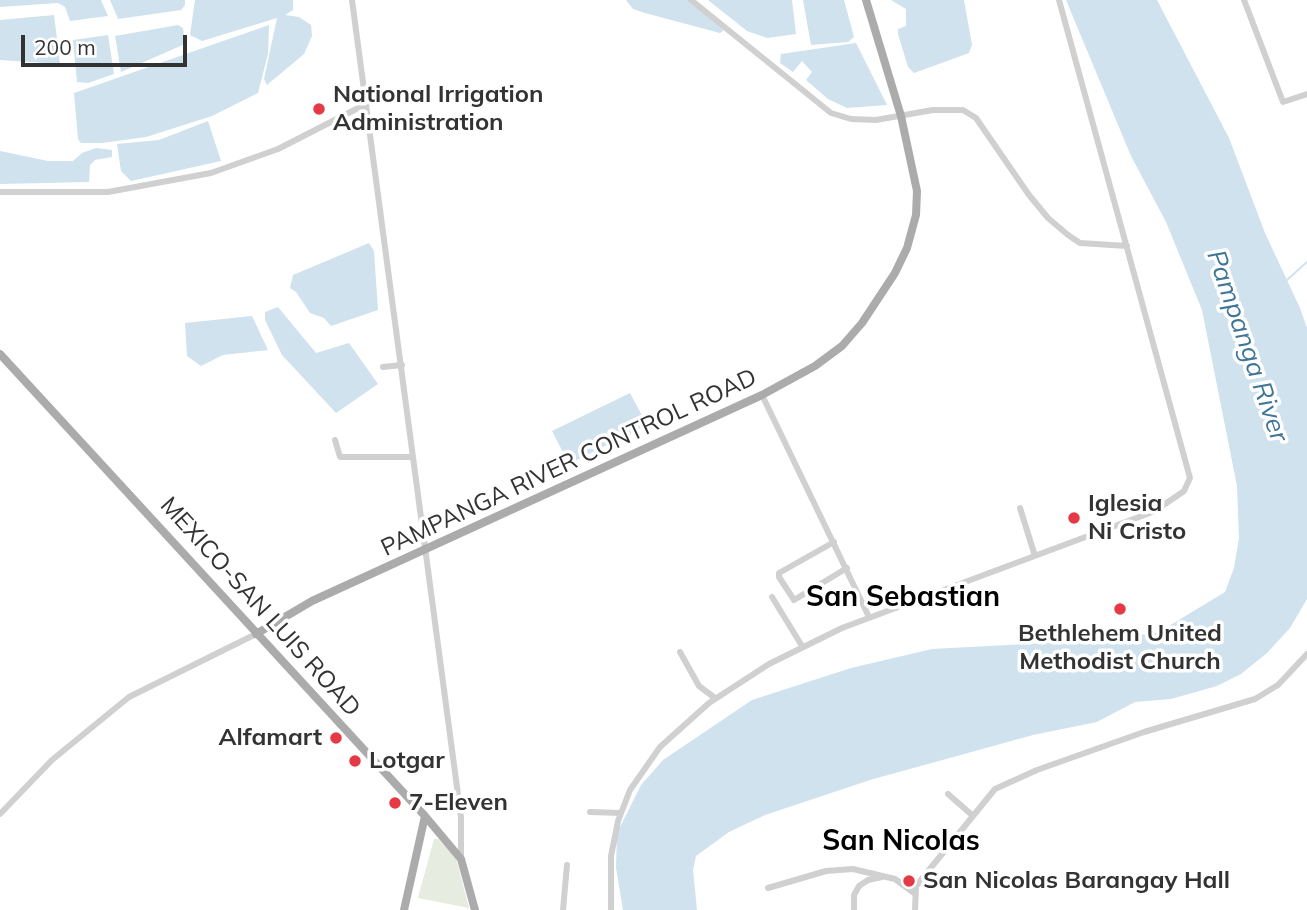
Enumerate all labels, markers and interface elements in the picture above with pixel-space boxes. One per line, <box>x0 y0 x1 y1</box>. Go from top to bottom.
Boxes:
scale bar <box>24 21 191 65</box>
text: 200 m <box>34 34 96 60</box>
place label: National Irrigation Administration <box>333 81 544 137</box>
marker: National Irrigation Administration <box>311 101 327 117</box>
water label: Pampanga River <box>1200 246 1294 446</box>
street label: PAMPANGA RIVER CONTROL ROAD <box>377 363 761 563</box>
place label: Iglesia Ni Cristo <box>1088 490 1186 546</box>
street label: MEXICO-SAN LUIS ROAD <box>154 491 366 723</box>
marker: Iglesia Ni Cristo <box>1066 510 1082 526</box>
district label: San Sebastian <box>806 581 1000 615</box>
marker: Bethlehem United Methodist Church <box>1112 601 1128 617</box>
place label: Bethlehem United Methodist Church <box>1018 620 1222 676</box>
place label: Alfamart <box>218 724 322 752</box>
marker: Alfamart <box>328 730 344 746</box>
place label: Lotgar <box>369 747 445 775</box>
marker: Lotgar <box>347 753 363 769</box>
place label: 7-Eleven <box>409 789 508 817</box>
marker: 7-Eleven <box>387 795 403 811</box>
district label: San Nicolas <box>822 825 980 859</box>
place label: San Nicolas Barangay Hall <box>923 867 1230 895</box>
marker: San Nicolas Barangay Hall <box>901 873 917 889</box>

